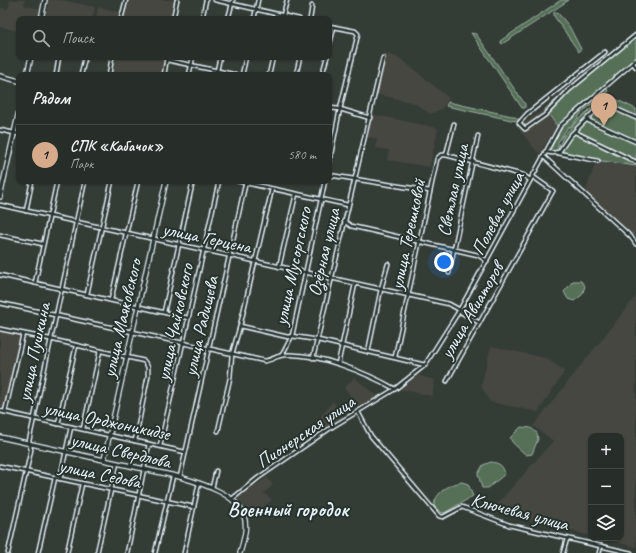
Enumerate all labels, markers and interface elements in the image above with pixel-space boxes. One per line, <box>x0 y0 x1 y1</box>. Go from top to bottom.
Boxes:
search box <box>16 16 332 60</box>
icon: search <box>30 27 52 49</box>
text: Поиск <box>62 29 94 48</box>
text: Рядом <box>32 88 70 109</box>
pin: 1 <box>591 93 617 126</box>
text: СПК «Кабачок» <box>70 137 163 156</box>
street label: Светлая улица <box>432 140 475 238</box>
text: 1 <box>42 147 48 163</box>
text: 580 m <box>288 147 316 163</box>
text: Парк <box>70 156 93 172</box>
street label: Полевая улица <box>466 166 531 259</box>
street label: улица Терешковой <box>384 176 432 293</box>
street label: улица Мусоргского <box>269 204 317 328</box>
street label: Озёрная улица <box>302 205 346 299</box>
street label: улица Герцена <box>159 217 255 260</box>
your location <box>434 252 454 272</box>
street label: улица Маяковского <box>96 254 148 381</box>
street label: улица Авиаторов <box>434 254 511 364</box>
street label: улица Чайковского <box>151 260 199 384</box>
street label: улица Радищева <box>178 272 224 379</box>
street label: улица Пушкина <box>12 299 57 405</box>
street label: Пионерская улица <box>252 389 361 474</box>
street label: улица Орджоникидзе <box>40 396 174 446</box>
street label: улица Свердлова <box>67 428 175 475</box>
map controls <box>588 433 624 541</box>
button: + <box>588 433 624 469</box>
street label: улица Седова <box>56 453 145 495</box>
button: − <box>588 469 624 505</box>
street label: Ключевая улица <box>468 487 573 537</box>
district label: Военный городок <box>228 497 350 522</box>
button: layers <box>588 505 624 541</box>

